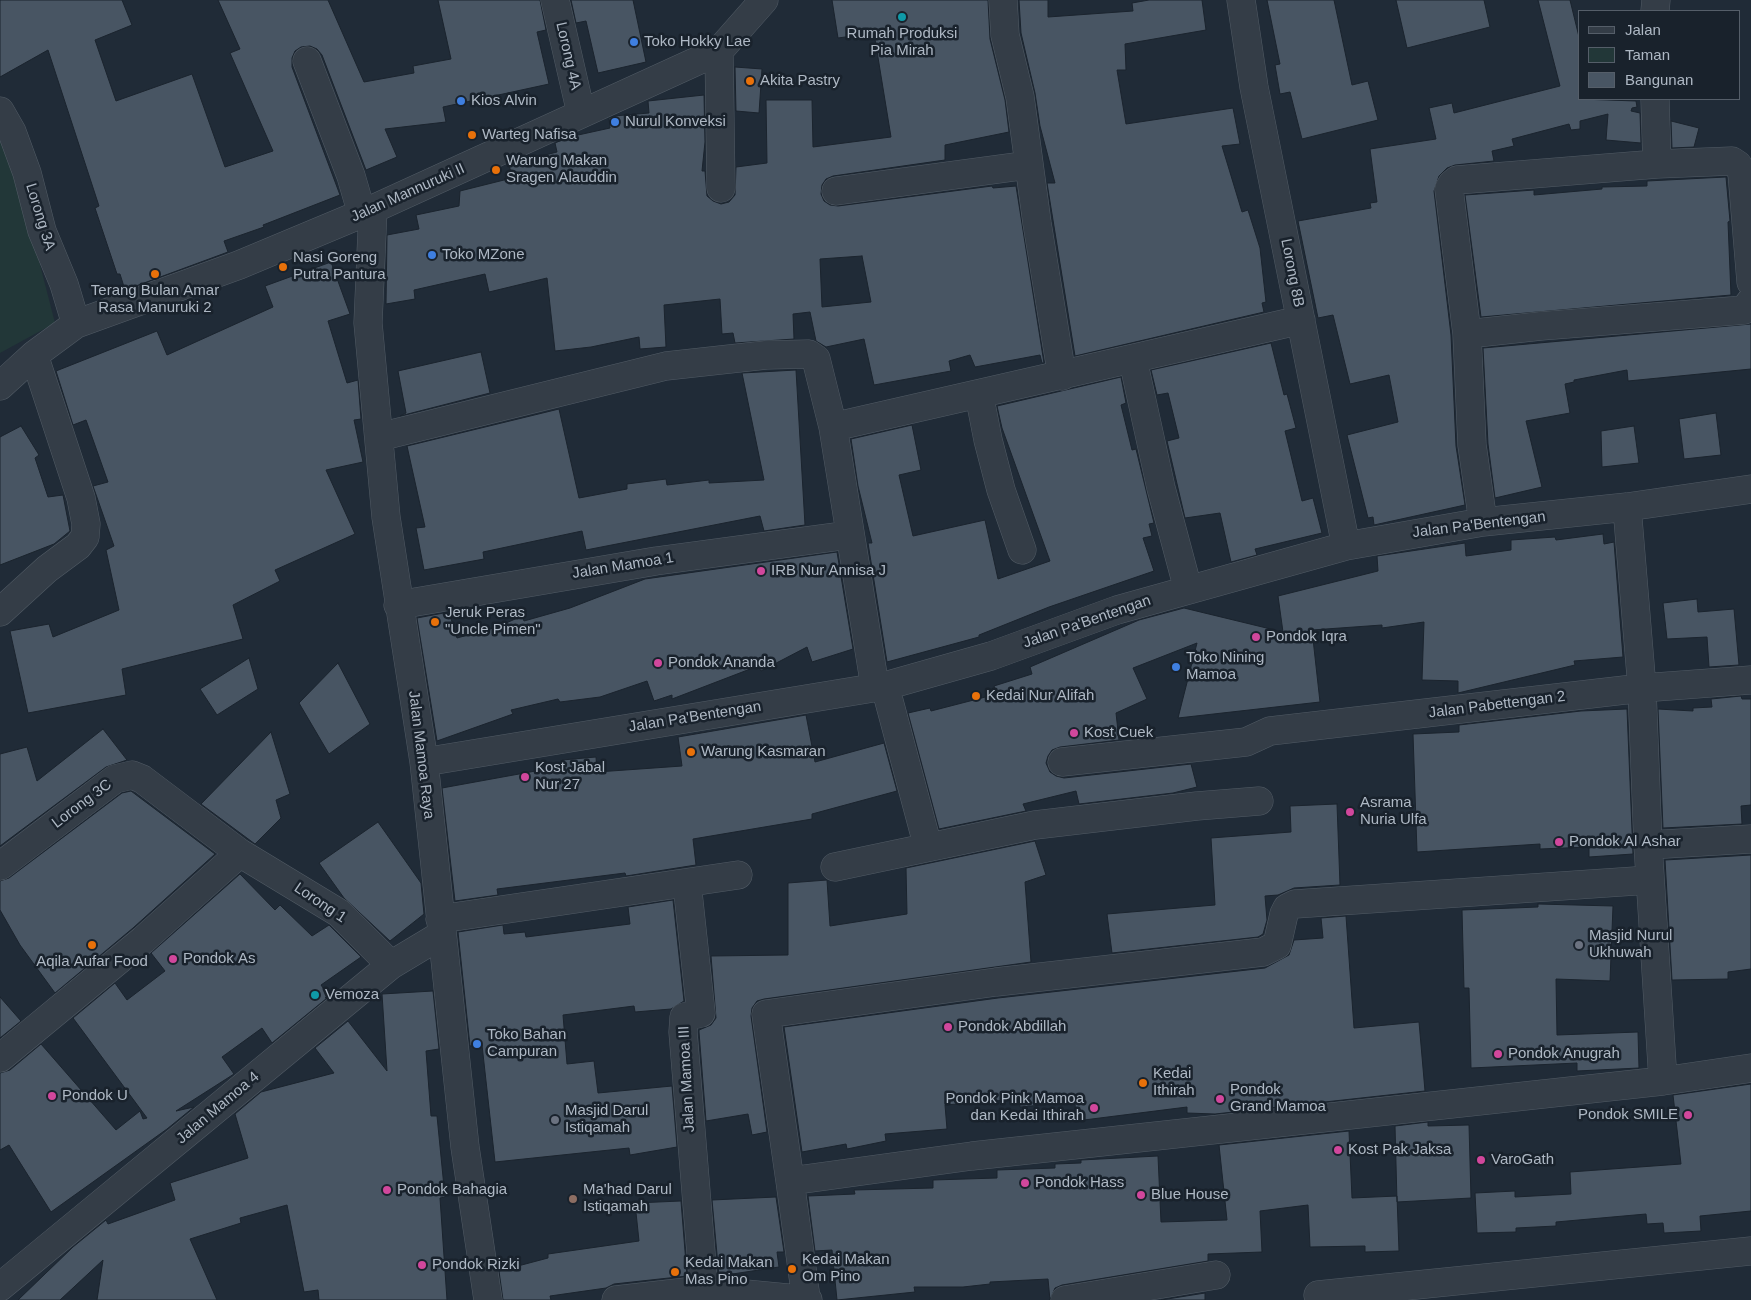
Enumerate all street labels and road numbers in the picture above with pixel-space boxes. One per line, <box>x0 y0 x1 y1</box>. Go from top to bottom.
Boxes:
street label: Lorong 4A <box>551 20 585 92</box>
street label: Jalan Mannuruki II <box>348 160 468 226</box>
street label: Lorong 3A <box>21 181 59 253</box>
street label: Lorong 8B <box>1277 237 1307 309</box>
street label: Jalan Pa'Bentengan <box>1411 508 1547 542</box>
street label: Jalan Mamoa 1 <box>571 549 675 583</box>
street label: Jalan Pa'Bentengan <box>1021 592 1153 652</box>
street label: Jalan Pabettengan 2 <box>1428 688 1566 722</box>
street label: Jalan Mamoa Raya <box>404 690 438 820</box>
street label: Jalan Pa'Bentengan <box>628 698 762 736</box>
street label: Lorong 3C <box>49 776 115 832</box>
street label: Lorong 1 <box>290 879 350 927</box>
street label: Jalan Mamoa III <box>675 1025 699 1133</box>
street label: Jalan Mamoa 4 <box>173 1068 263 1148</box>

